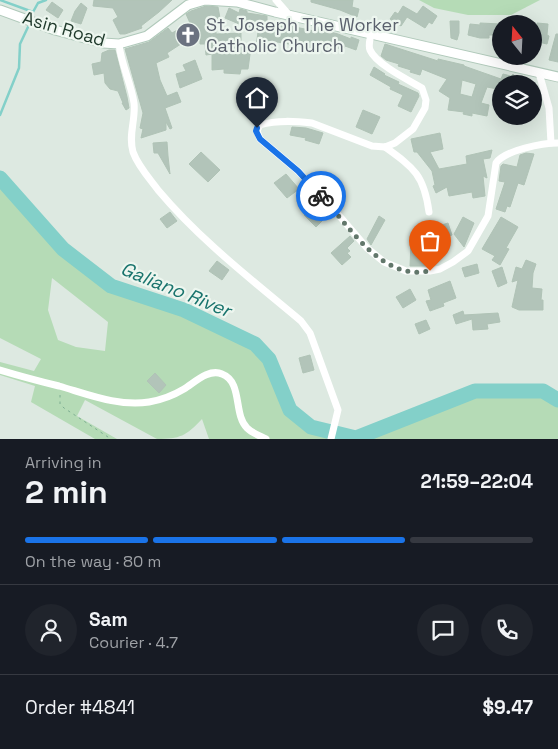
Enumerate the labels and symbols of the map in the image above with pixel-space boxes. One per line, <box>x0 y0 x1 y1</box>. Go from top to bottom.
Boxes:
street label: Asin Road <box>20 6 108 51</box>
place label: St. Joseph The Worker Catholic Church <box>206 13 399 57</box>
north arrow <box>492 15 542 65</box>
church icon: St. Joseph The Worker Catholic Church <box>175 22 201 48</box>
pin <box>236 77 278 128</box>
courier <box>296 171 346 221</box>
pin <box>409 220 451 271</box>
water label: Galiano River <box>117 256 236 324</box>

